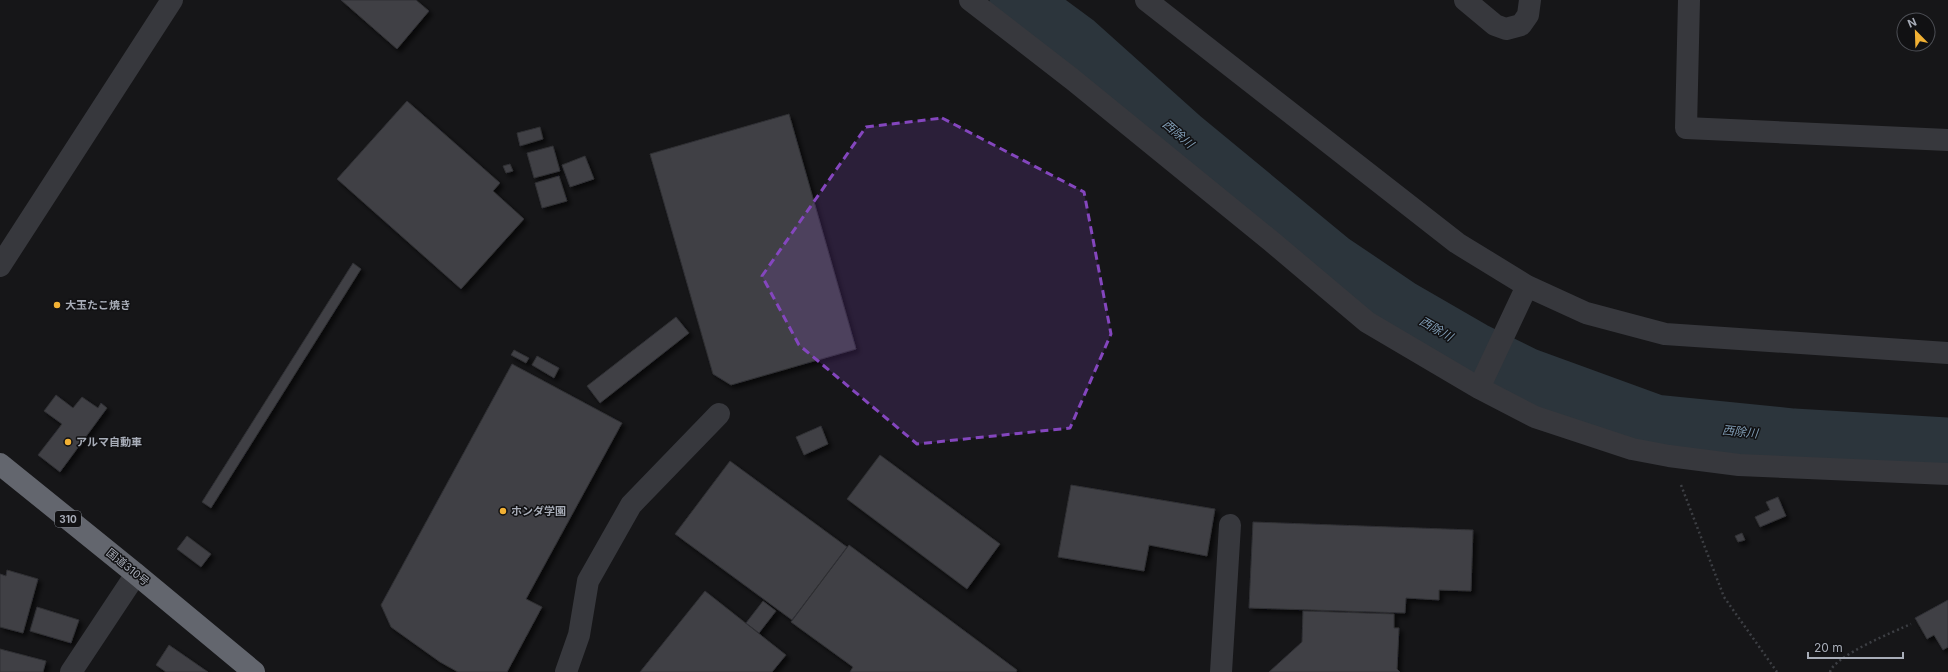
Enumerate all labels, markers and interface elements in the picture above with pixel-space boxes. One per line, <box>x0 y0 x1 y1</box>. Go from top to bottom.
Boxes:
north arrow <box>1896 12 1936 52</box>
text: N <box>1905 15 1919 31</box>
water label: 西除川 <box>1160 116 1198 152</box>
place label: 大玉たこ焼き <box>65 298 131 312</box>
marker: 大玉たこ焼き <box>52 300 62 310</box>
water label: 西除川 <box>1417 313 1457 345</box>
water label: 西除川 <box>1721 422 1761 441</box>
place label: アルマ自動車 <box>76 435 142 449</box>
marker: アルマ自動車 <box>63 437 73 447</box>
place label: ホンダ学園 <box>511 504 566 518</box>
marker: ホンダ学園 <box>498 506 508 516</box>
road number: 310 <box>55 511 81 527</box>
street label: 国道310号 <box>104 545 152 589</box>
scale bar <box>1808 634 1903 660</box>
text: 20 m <box>1814 640 1843 655</box>

